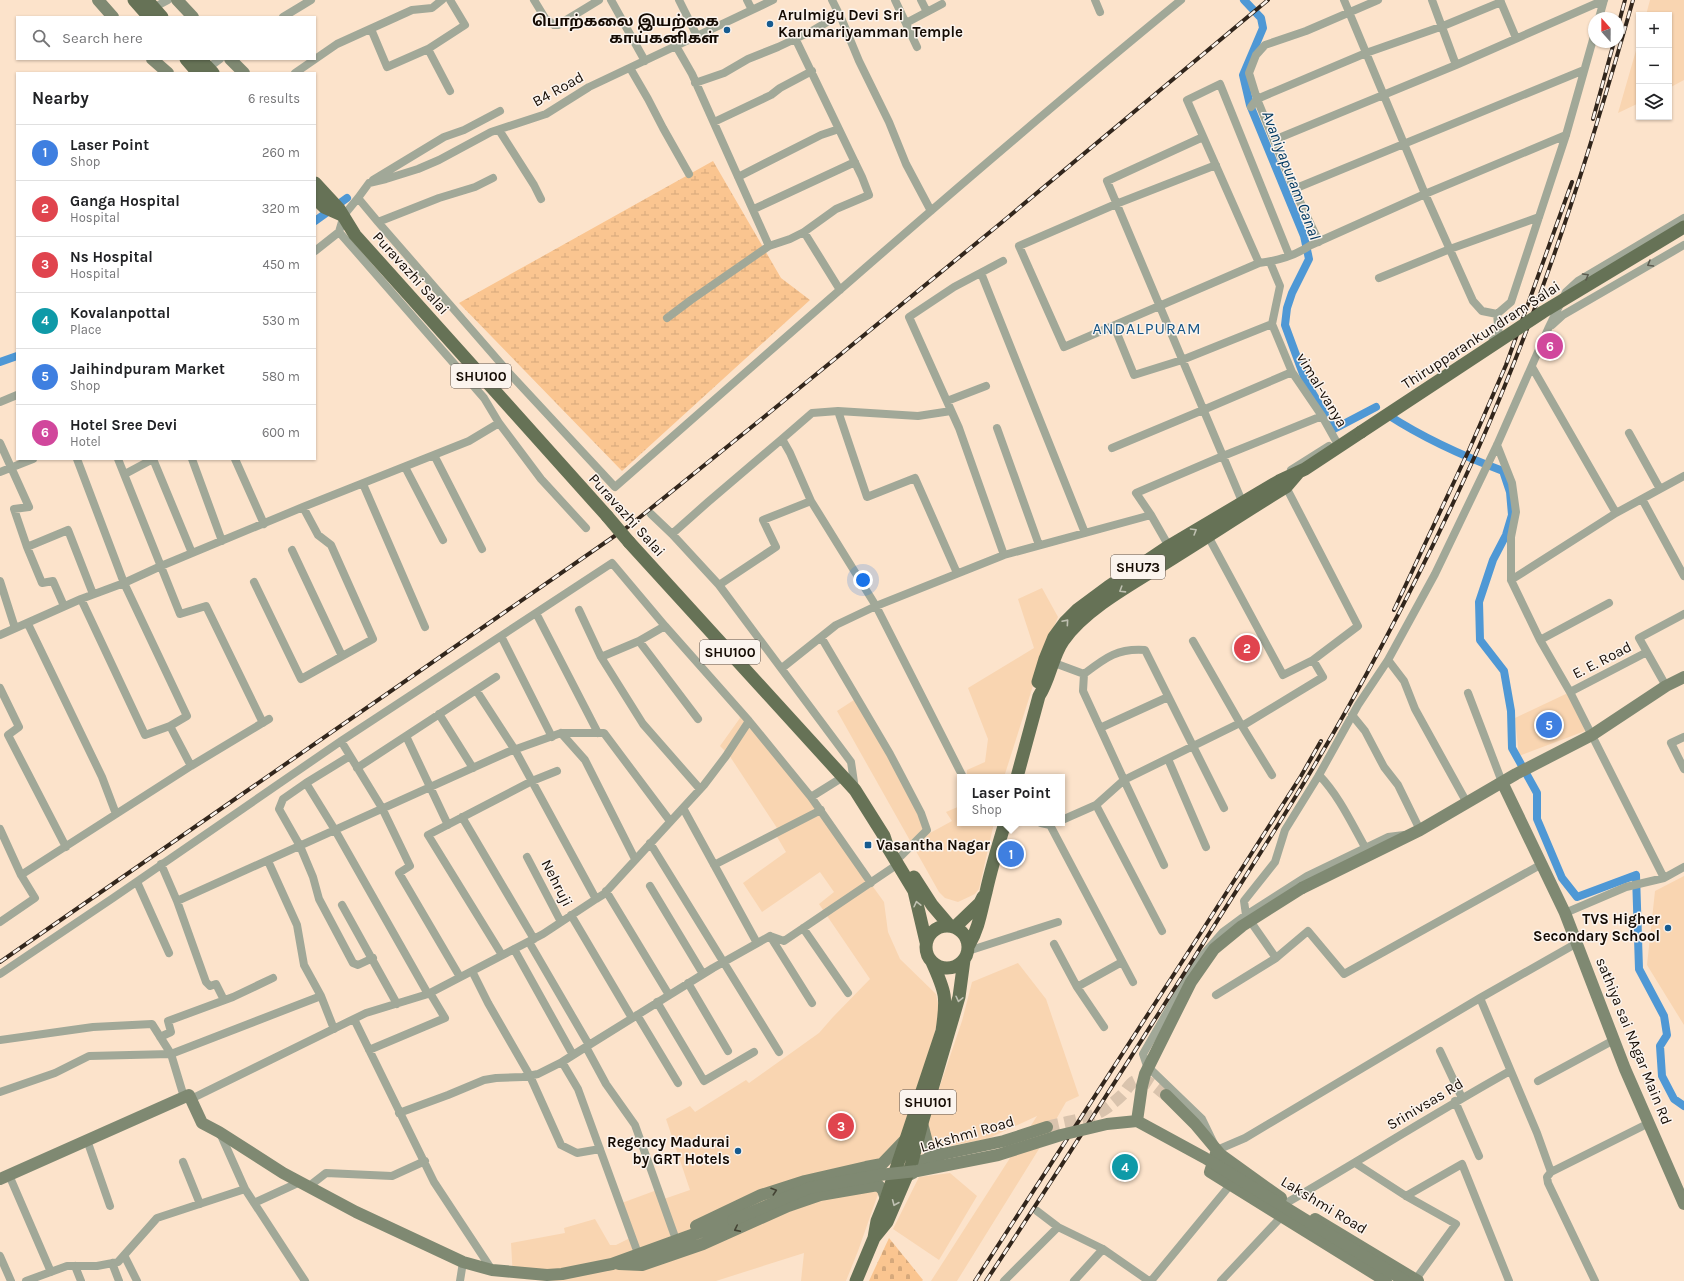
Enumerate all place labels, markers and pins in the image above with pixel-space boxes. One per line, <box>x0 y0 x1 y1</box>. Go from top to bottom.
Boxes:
place label: Arulmigu Devi Sri Karumariyamman Temple <box>778 6 963 41</box>
place label: பொற்கலை இயற்கை காய்கனிகள் <box>532 12 719 47</box>
marker: Arulmigu Devi Sri Karumariyamman Temple <box>765 19 775 29</box>
marker: பொற்கலை இயற்கை காய்கனிகள் <box>722 25 732 35</box>
pin: 6 <box>1537 331 1563 361</box>
pin: 2 <box>1234 633 1260 663</box>
pin: 5 <box>1536 710 1562 740</box>
place label: Vasantha Nagar <box>876 836 990 854</box>
pin: 1 <box>998 839 1024 869</box>
marker: Vasantha Nagar <box>863 840 873 850</box>
place label: TVS Higher Secondary School <box>1533 910 1660 945</box>
marker: TVS Higher Secondary School <box>1663 923 1673 933</box>
pin: 3 <box>828 1111 854 1141</box>
place label: Regency Madurai by GRT Hotels <box>607 1133 730 1168</box>
marker: Regency Madurai by GRT Hotels <box>733 1146 743 1156</box>
pin: 4 <box>1112 1152 1138 1182</box>

